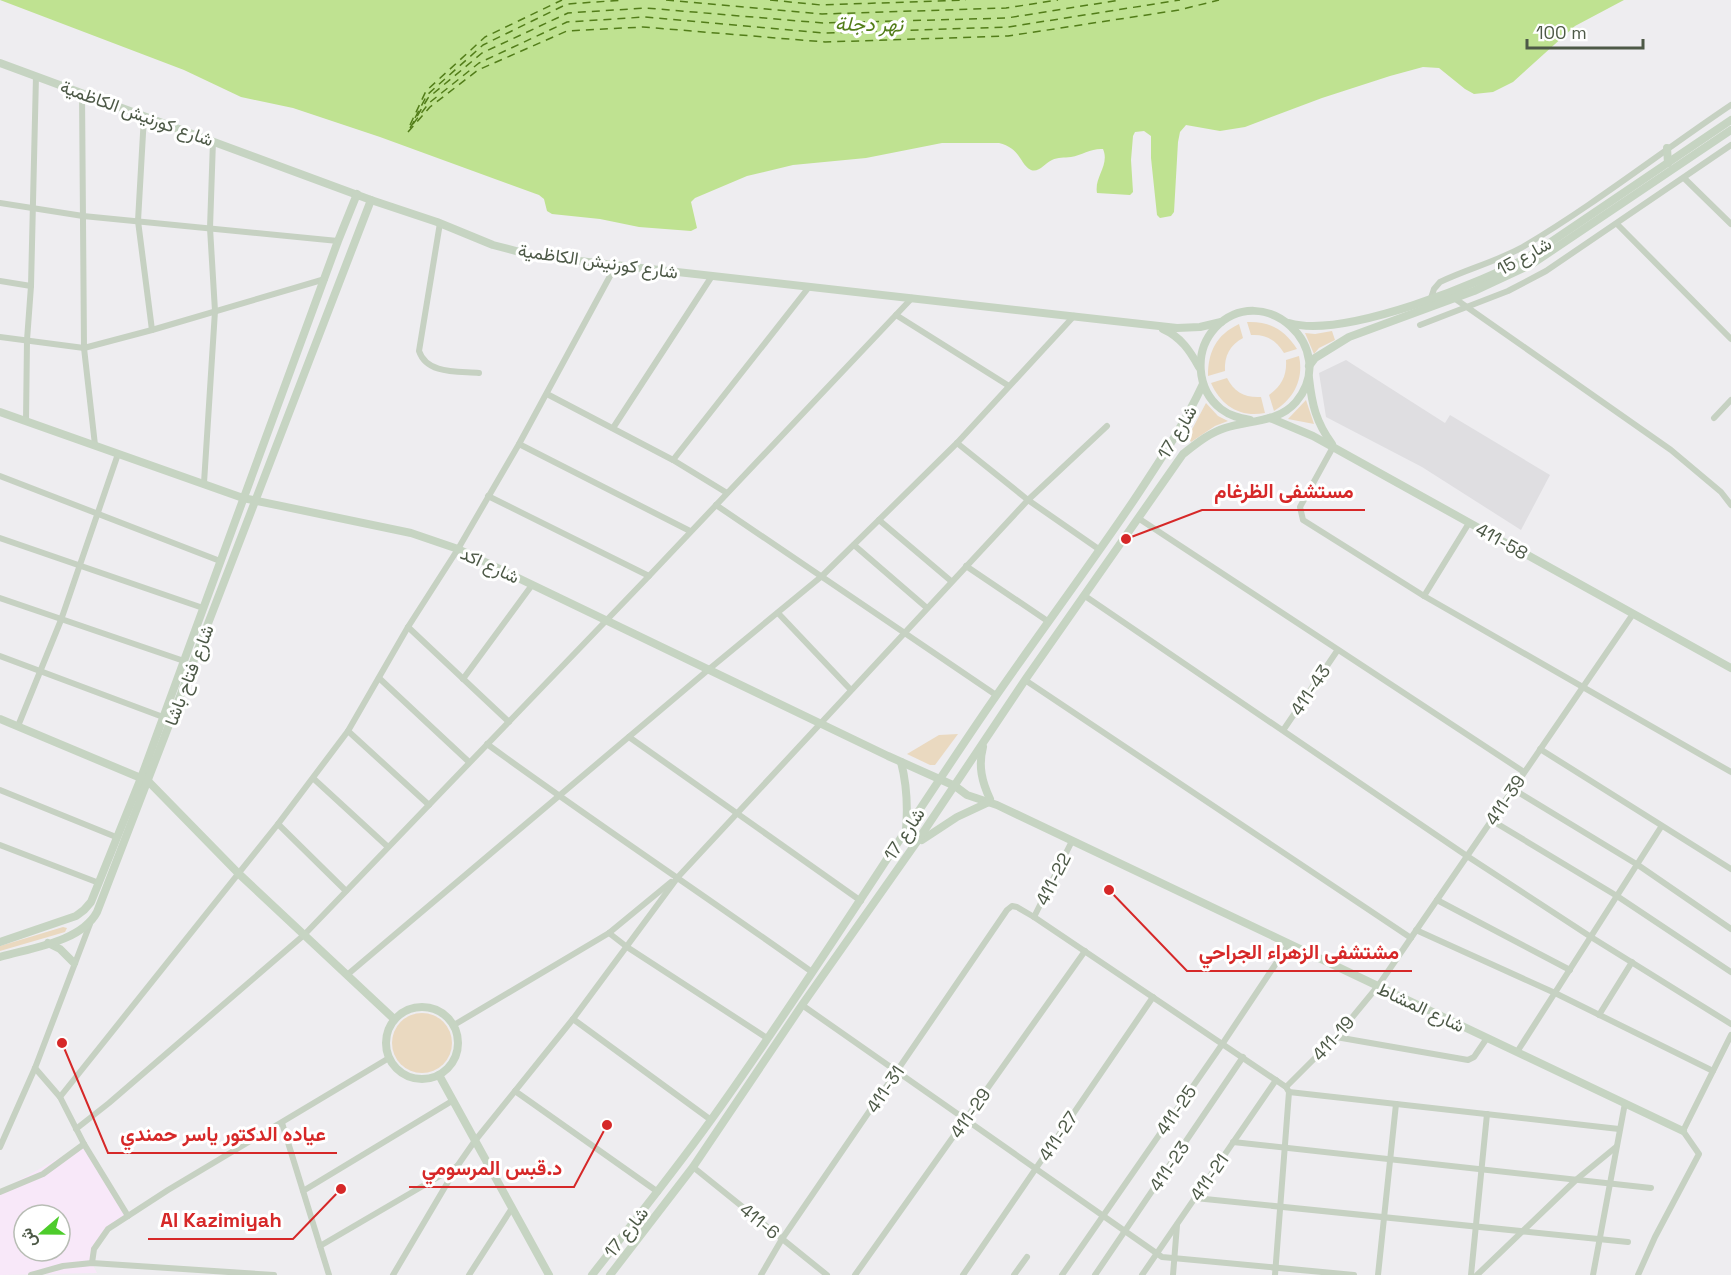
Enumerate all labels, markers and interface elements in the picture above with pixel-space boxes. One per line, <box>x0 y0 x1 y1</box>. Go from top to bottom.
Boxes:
water label: نهر دجلة <box>835 10 905 38</box>
scale bar <box>1527 12 1642 50</box>
text: 100 m <box>1536 21 1587 44</box>
street label: شارع كورنيش الكاظمية <box>57 75 217 152</box>
street label: شارع 15 <box>1493 232 1556 281</box>
street label: شارع كورنيش الكاظمية <box>516 238 680 285</box>
street label: شارع 17 <box>1152 401 1203 464</box>
callout: مستشفى الظرغام <box>1202 472 1365 510</box>
text: مستشفى الظرغام <box>1214 478 1354 504</box>
street label: 411-58 <box>1472 517 1532 565</box>
street label: شارع اكد <box>456 541 523 590</box>
street label: شارع فتاح باشا <box>159 621 220 729</box>
street label: 411-43 <box>1285 660 1335 720</box>
street label: 411-39 <box>1480 770 1530 830</box>
street label: شارع 17 <box>878 803 930 865</box>
street label: 411-22 <box>1030 849 1076 909</box>
callout: مشتشفى الزهراء الجراحي <box>1187 933 1412 971</box>
text: مشتشفى الزهراء الجراحي <box>1199 939 1399 969</box>
street label: شارع المشاط <box>1373 977 1468 1038</box>
street label: 411-19 <box>1307 1011 1359 1065</box>
street label: 411-31 <box>861 1061 909 1117</box>
street label: 411-25 <box>1151 1081 1201 1139</box>
street label: 411-29 <box>945 1084 995 1142</box>
street label: 411-27 <box>1033 1107 1083 1165</box>
callout: عياده الدكتور ياسر حمندي <box>108 1115 337 1153</box>
text: عياده الدكتور ياسر حمندي <box>120 1121 326 1151</box>
street label: 411-23 <box>1144 1136 1194 1196</box>
callout: د.قبس المرسومي <box>409 1149 574 1187</box>
street label: 411-21 <box>1185 1149 1233 1205</box>
text: د.قبس المرسومي <box>422 1155 562 1185</box>
street label: 411-6 <box>735 1198 785 1244</box>
callout: Al Kazimiyah <box>148 1201 293 1239</box>
street label: شارع 17 <box>599 1202 654 1263</box>
north arrow <box>12 1203 72 1263</box>
text: Al Kazimiyah <box>160 1207 282 1233</box>
text: ش <box>15 1225 42 1251</box>

